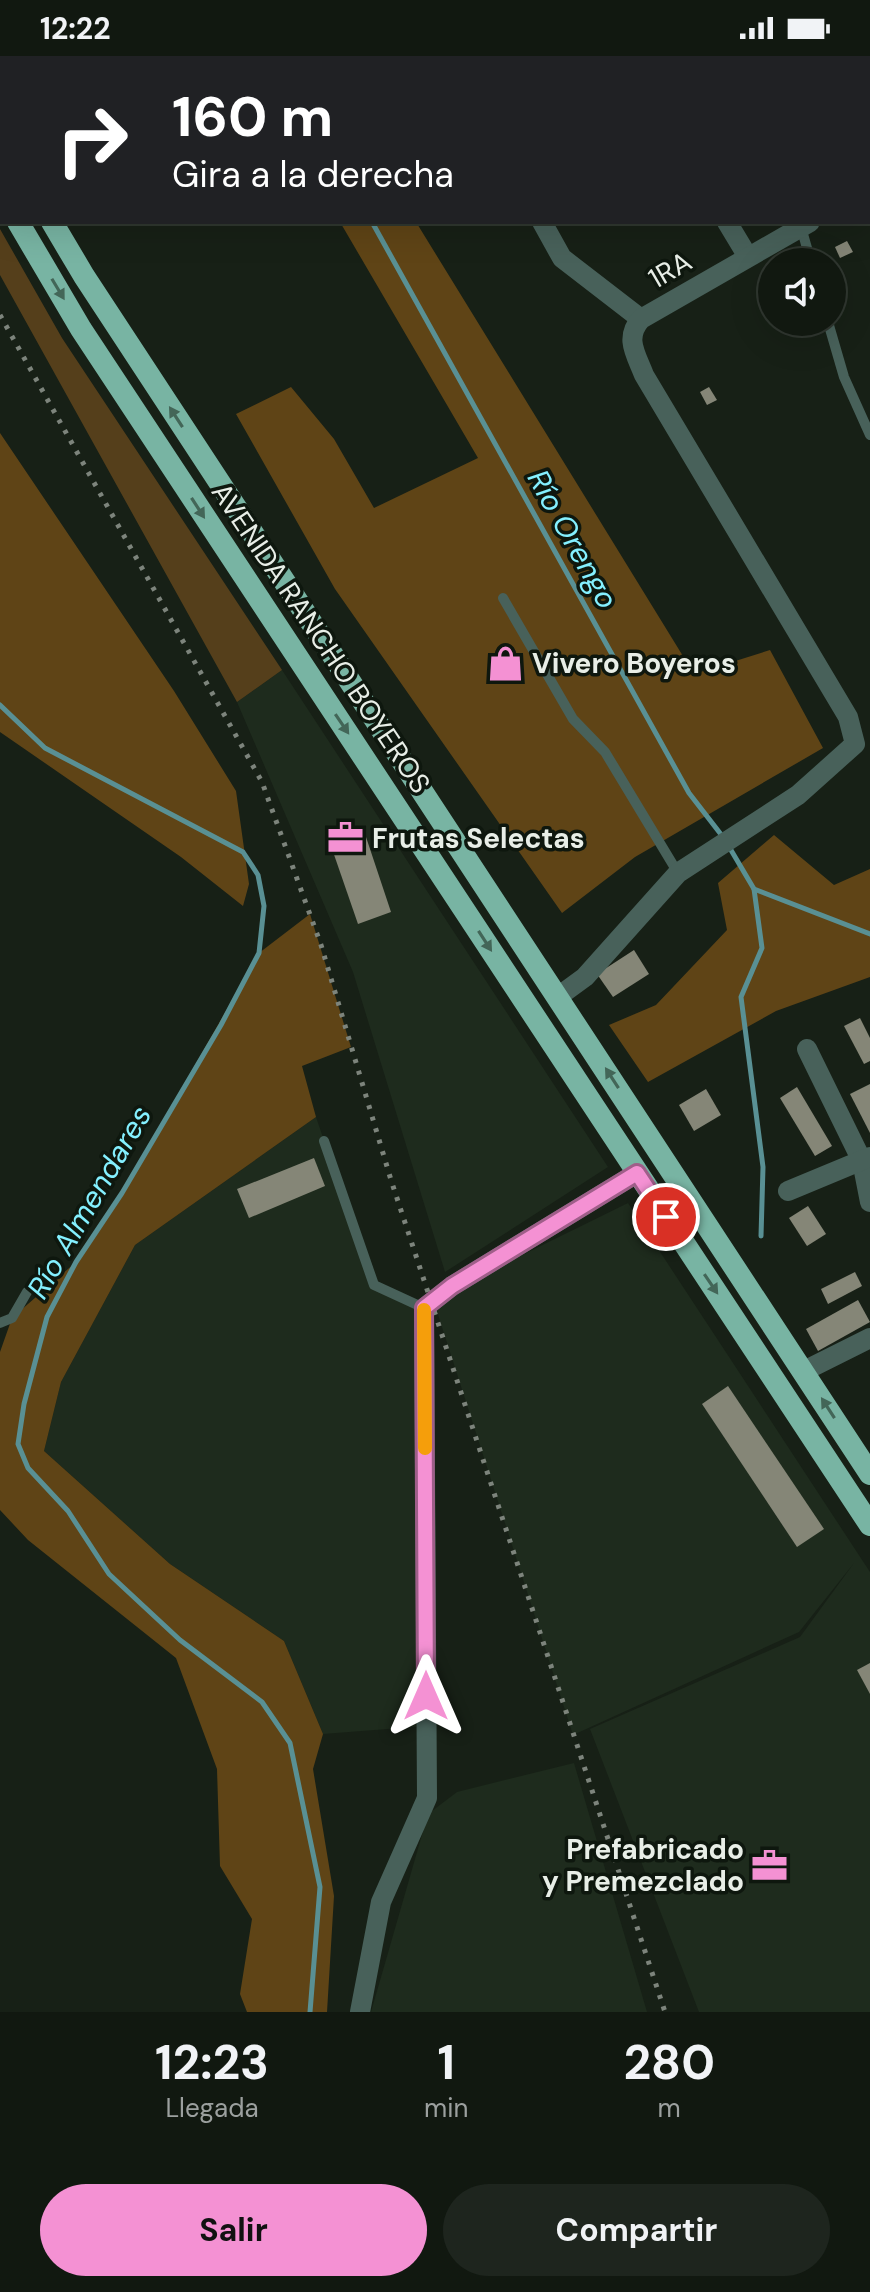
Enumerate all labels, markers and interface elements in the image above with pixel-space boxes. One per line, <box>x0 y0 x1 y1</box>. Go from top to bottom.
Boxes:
text: 12:22 <box>40 9 110 48</box>
text: 160 m <box>172 80 333 153</box>
icon: right <box>40 88 144 192</box>
text: Gira a la derecha <box>172 151 454 198</box>
street label: 1RA <box>642 243 698 297</box>
map controls <box>758 248 846 336</box>
button: sound <box>758 248 846 336</box>
one-way arrow <box>51 278 65 300</box>
one-way arrow <box>170 406 184 428</box>
water label: Río Orengo <box>519 463 627 615</box>
street label: AVENIDA RANCHO BOYEROS <box>203 476 439 800</box>
one-way arrow <box>191 497 206 518</box>
shop icon: Vivero Boyeros <box>487 644 525 682</box>
place label: Vivero Boyeros <box>532 645 736 682</box>
one-way arrow <box>334 714 349 735</box>
office icon: Frutas Selectas <box>327 819 365 857</box>
place label: Frutas Selectas <box>372 820 585 857</box>
one-way arrow <box>478 931 493 952</box>
one-way arrow <box>606 1067 620 1089</box>
water label: Río Almendares <box>18 1098 160 1306</box>
pin <box>632 1183 700 1251</box>
icon: arrive <box>644 1195 688 1239</box>
one-way arrow <box>703 1274 718 1295</box>
one-way arrow <box>821 1397 835 1419</box>
position arrow <box>384 1654 468 1738</box>
place label: Prefabricado y Premezclado <box>542 1831 744 1900</box>
office icon: Prefabricado y Premezclado <box>751 1846 789 1884</box>
text: 12:23 <box>155 2031 269 2094</box>
text: 1 <box>437 2031 455 2094</box>
text: 280 <box>623 2031 715 2094</box>
text: Llegada <box>165 2091 259 2125</box>
text: min <box>424 2091 468 2125</box>
text: m <box>658 2091 681 2125</box>
button: Salir <box>40 2184 427 2276</box>
button: Compartir <box>443 2184 830 2276</box>

